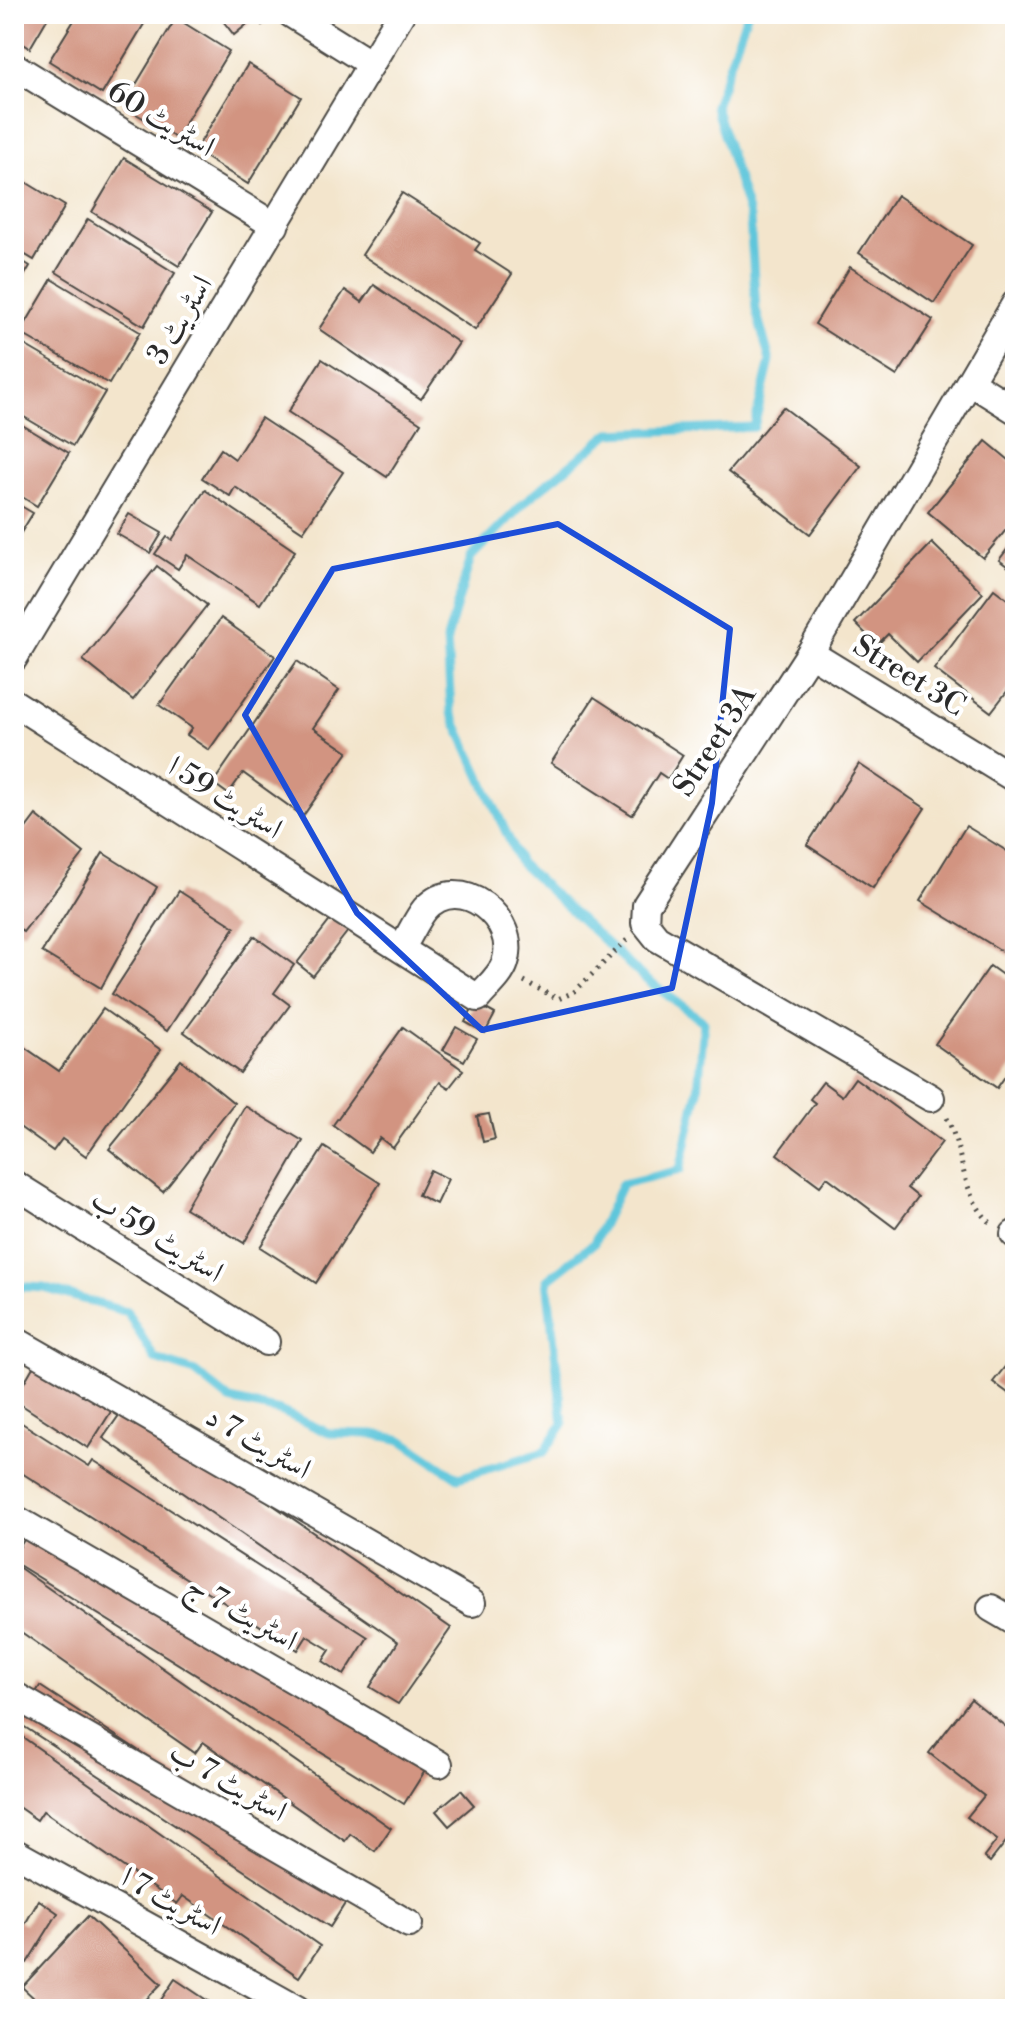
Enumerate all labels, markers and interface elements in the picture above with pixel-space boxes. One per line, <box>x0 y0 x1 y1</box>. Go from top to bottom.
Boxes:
street label: اسٹریٹ 60 <box>100 72 222 166</box>
street label: اسٹریٹ 3 <box>139 269 221 371</box>
street label: Street 3C <box>846 627 972 725</box>
street label: Street 3A <box>665 677 766 804</box>
street label: اسٹریٹ 59 ا <box>161 748 289 848</box>
street label: اسٹریٹ 59 ب <box>84 1180 230 1292</box>
street label: اسٹریٹ 7 د <box>198 1398 318 1488</box>
street label: اسٹریٹ 7 ج <box>177 1566 304 1665</box>
street label: اسٹریٹ 7 ب <box>162 1733 294 1831</box>
street label: اسٹریٹ 7 ا <box>114 1859 228 1945</box>

